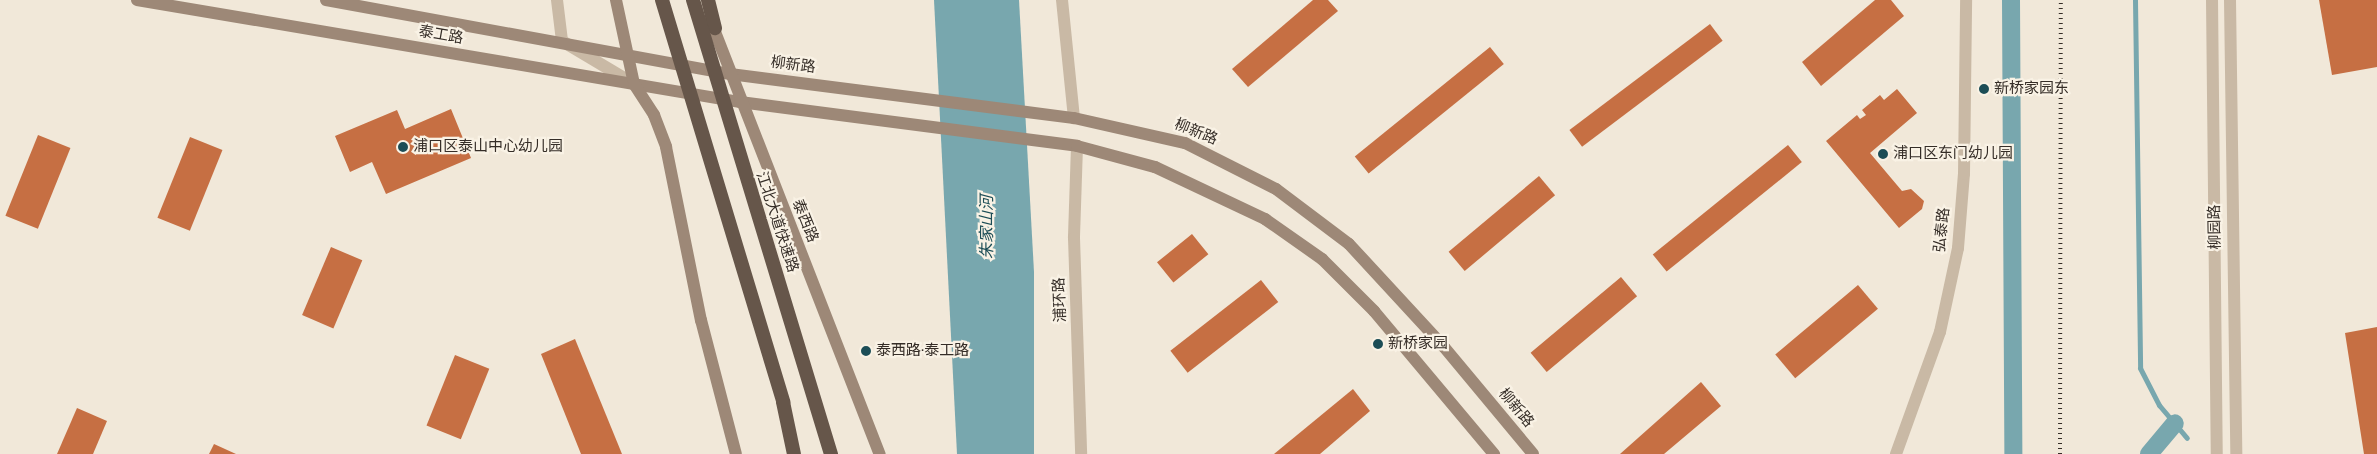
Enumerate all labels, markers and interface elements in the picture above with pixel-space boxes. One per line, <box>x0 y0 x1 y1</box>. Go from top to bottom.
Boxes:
street label: 泰工路 <box>417 22 465 48</box>
street label: 柳新路 <box>770 53 816 77</box>
place label: 新桥家园东 <box>1994 80 2069 98</box>
marker: 新桥家园东 <box>1978 83 1990 95</box>
street label: 柳新路 <box>1172 115 1220 149</box>
place label: 浦口区泰山中心幼儿园 <box>413 138 563 156</box>
marker: 浦口区泰山中心幼儿园 <box>397 141 409 153</box>
place label: 浦口区东门幼儿园 <box>1893 145 2013 163</box>
marker: 浦口区东门幼儿园 <box>1877 148 1889 160</box>
street label: 江北大道快速路 <box>752 169 802 275</box>
water label: 朱家山河 <box>977 195 997 259</box>
street label: 泰西路 <box>788 197 822 245</box>
street label: 柳园路 <box>2206 204 2224 250</box>
street label: 弘泰路 <box>1931 207 1953 253</box>
street label: 浦环路 <box>1050 277 1070 323</box>
place label: 新桥家园 <box>1388 335 1448 353</box>
marker: 新桥家园 <box>1372 338 1384 350</box>
place label: 泰西路·泰工路 <box>876 342 969 360</box>
marker: 泰西路·泰工路 <box>860 345 872 357</box>
street label: 柳新路 <box>1495 385 1537 431</box>

